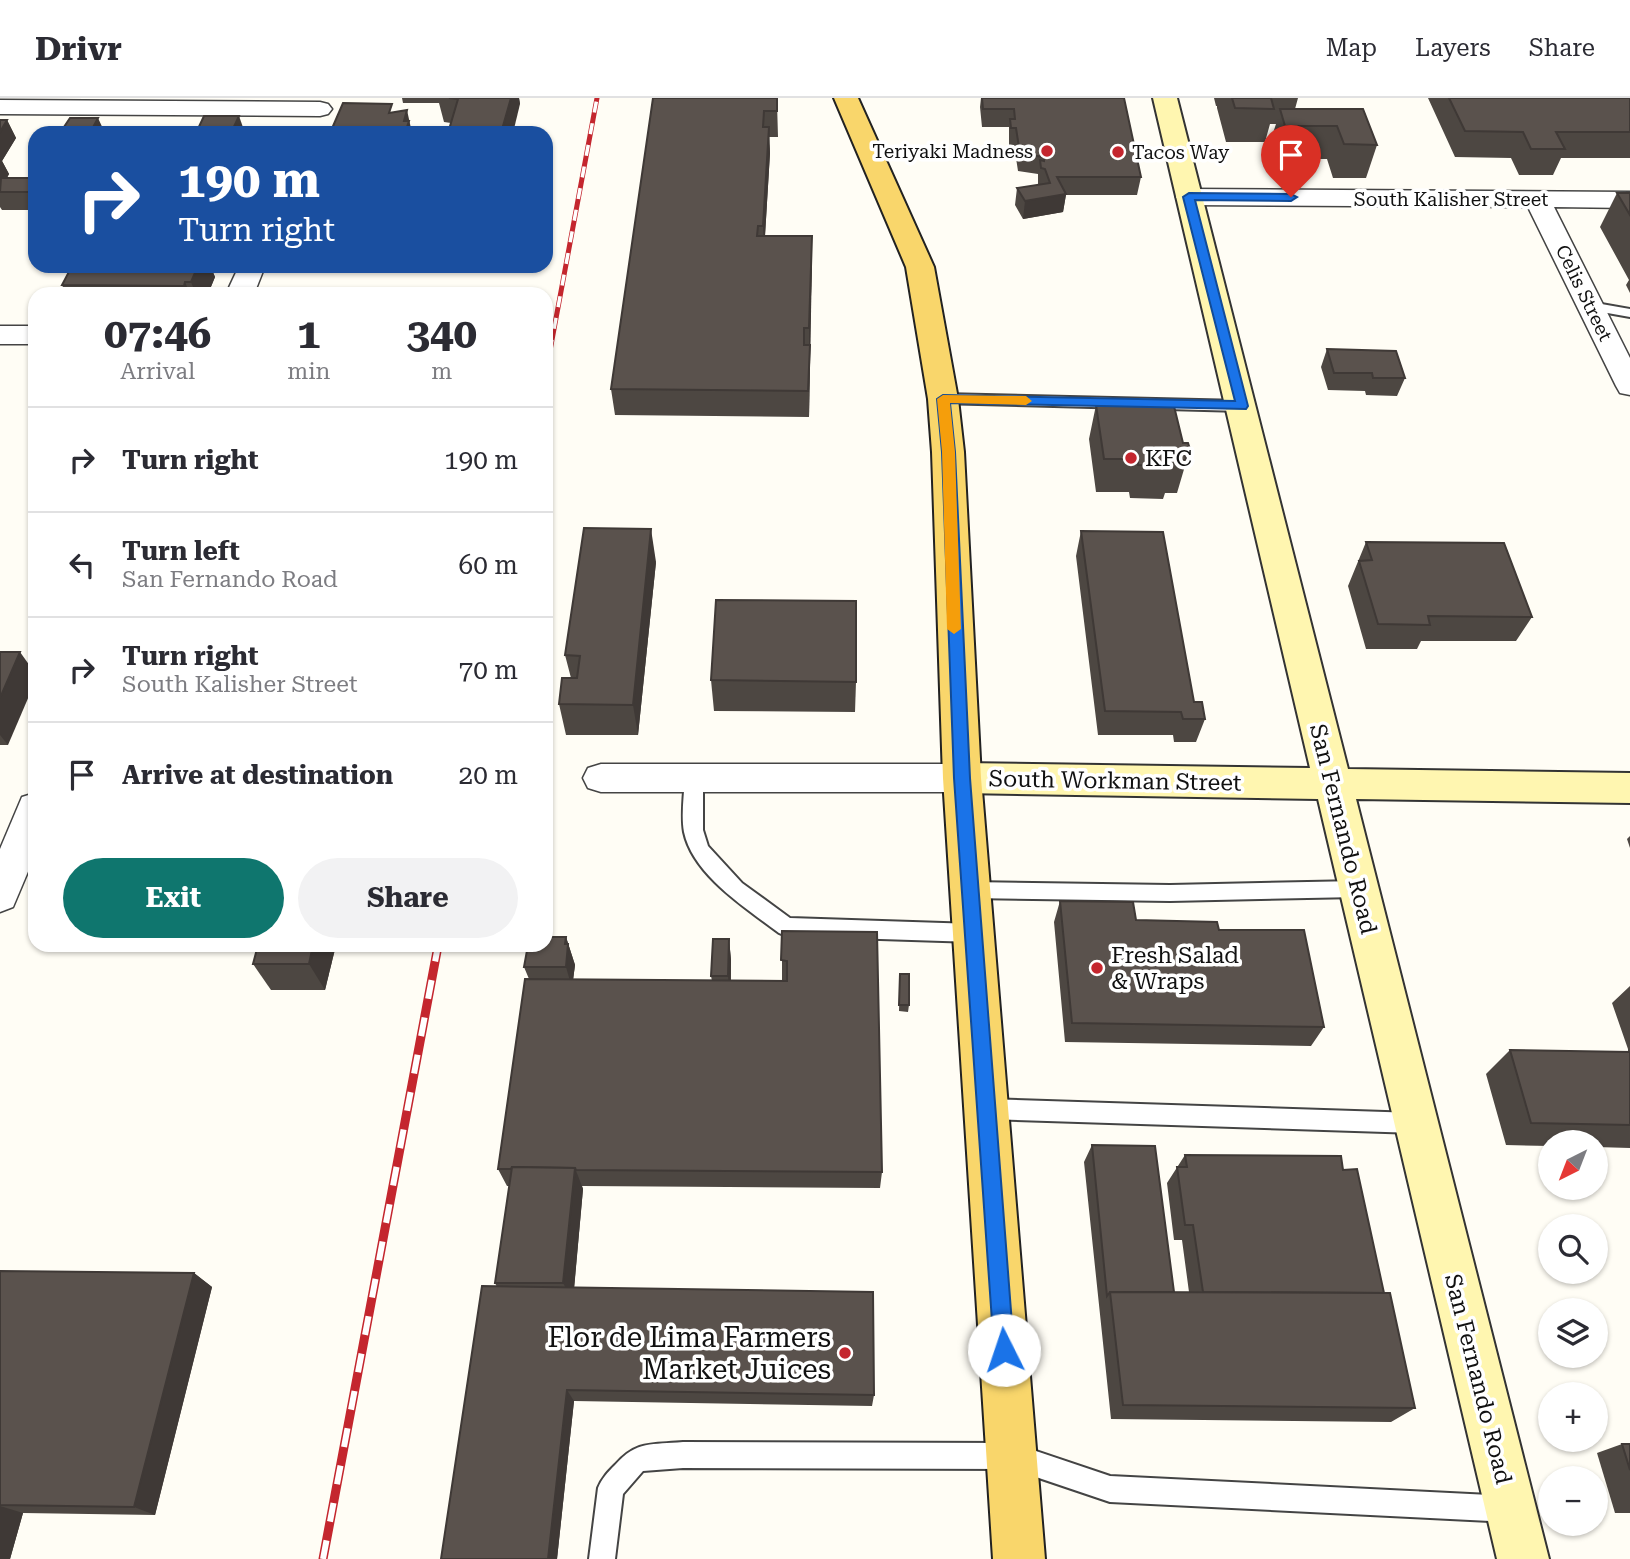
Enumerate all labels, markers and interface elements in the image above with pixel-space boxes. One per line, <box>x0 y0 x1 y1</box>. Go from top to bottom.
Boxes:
text: Drivr <box>35 29 122 68</box>
text: Map <box>1326 34 1377 62</box>
text: Layers <box>1415 34 1491 62</box>
text: Share <box>1529 34 1595 62</box>
pin <box>1261 125 1321 197</box>
icon: arrive <box>1272 136 1310 174</box>
place label: Teriyaki Madness <box>872 140 1033 163</box>
place label: Tacos Way <box>1132 141 1230 164</box>
marker: Teriyaki Madness <box>1039 143 1055 159</box>
marker: Tacos Way <box>1110 144 1126 160</box>
text: 190 m <box>178 152 320 209</box>
icon: right <box>63 154 154 245</box>
street label: South Kalisher Street <box>1354 188 1548 211</box>
text: Turn right <box>178 211 335 249</box>
street label: Celis Street <box>1551 241 1617 345</box>
text: 07:46 <box>104 309 211 358</box>
text: 1 <box>297 309 321 358</box>
text: 340 <box>406 309 477 358</box>
text: Arrival <box>120 358 195 385</box>
text: min <box>287 358 330 385</box>
text: m <box>431 358 452 385</box>
icon: right <box>63 441 101 479</box>
text: Turn right <box>122 445 258 475</box>
text: 190 m <box>444 445 518 475</box>
place label: KFC <box>1145 445 1192 472</box>
marker: KFC <box>1123 450 1139 466</box>
text: Turn left <box>122 536 240 566</box>
icon: left <box>63 546 101 584</box>
text: 60 m <box>459 550 518 580</box>
text: San Fernando Road <box>122 566 338 593</box>
text: Turn right <box>122 641 258 671</box>
icon: right <box>63 651 101 689</box>
text: 70 m <box>459 655 518 685</box>
text: South Kalisher Street <box>122 671 357 698</box>
street label: San Fernando Road <box>1304 721 1382 937</box>
icon: arrive <box>63 756 101 794</box>
text: Arrive at destination <box>122 760 393 790</box>
text: 20 m <box>459 760 518 790</box>
street label: South Workman Street <box>988 765 1242 797</box>
button: Exit <box>63 858 284 938</box>
button: Share <box>298 858 518 938</box>
place label: Fresh Salad & Wraps <box>1111 942 1239 995</box>
marker: Fresh Salad & Wraps <box>1089 960 1105 976</box>
north arrow <box>1538 1130 1608 1200</box>
map controls <box>1538 1130 1608 1536</box>
button: search <box>1538 1214 1608 1284</box>
street label: San Fernando Road <box>1439 1271 1517 1487</box>
button: layers <box>1538 1298 1608 1368</box>
position arrow <box>967 1313 1041 1387</box>
place label: Flor de Lima Farmers Market Juices <box>547 1321 831 1386</box>
marker: Flor de Lima Farmers Market Juices <box>837 1345 853 1361</box>
button: + <box>1538 1382 1608 1452</box>
button: − <box>1538 1466 1608 1536</box>

